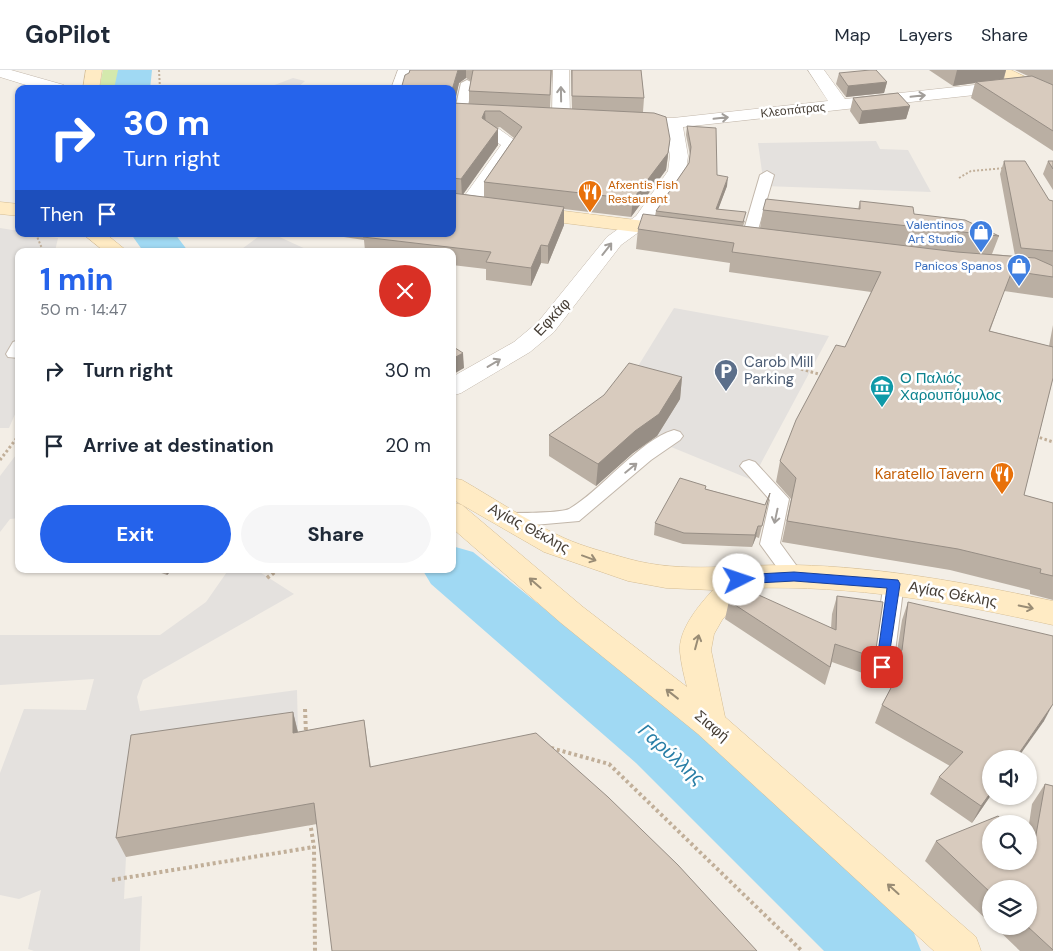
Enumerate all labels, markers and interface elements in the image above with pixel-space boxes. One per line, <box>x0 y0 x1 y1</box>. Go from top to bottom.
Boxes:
text: GoPilot <box>25 19 111 50</box>
text: Map <box>835 23 871 47</box>
text: Layers <box>899 23 953 47</box>
text: Share <box>981 23 1028 47</box>
one-way arrow <box>556 86 566 102</box>
one-way arrow <box>909 91 925 101</box>
street label: Κλεοπάτρας <box>760 99 826 121</box>
text: 30 m <box>123 100 210 146</box>
icon: right <box>40 105 105 170</box>
one-way arrow <box>713 113 729 122</box>
text: Turn right <box>123 144 220 173</box>
place label: Afxentis Fish Restaurant <box>608 177 678 207</box>
restaurant icon: Afxentis Fish Restaurant <box>577 179 603 213</box>
icon: arrive <box>93 200 121 228</box>
text: Then <box>40 202 83 227</box>
place label: Valentinos Art Studio <box>906 217 964 247</box>
shop icon: Valentinos Art Studio <box>968 219 994 253</box>
one-way arrow <box>602 243 613 256</box>
shop icon: Panicos Spanos <box>1006 253 1032 287</box>
place label: Panicos Spanos <box>915 258 1002 274</box>
text: 1 min <box>40 260 113 299</box>
button: close <box>379 265 431 317</box>
street label: Εφκάφ <box>529 293 575 340</box>
text: 50 m · 14:47 <box>40 299 127 320</box>
place label: Carob Mill Parking <box>744 352 813 389</box>
icon: right <box>40 357 68 385</box>
text: Turn right <box>83 358 173 383</box>
text: 30 m <box>385 358 431 383</box>
one-way arrow <box>487 358 501 368</box>
parking icon: Carob Mill Parking <box>713 358 739 392</box>
place label: Ο Παλιός Χαρουπόμυλος <box>900 368 1001 405</box>
museum icon: Ο Παλιός Χαρουπόμυλος <box>869 374 895 408</box>
icon: arrive <box>40 432 68 460</box>
text: Arrive at destination <box>83 433 274 458</box>
text: 20 m <box>385 433 431 458</box>
restaurant icon: Karatello Tavern <box>989 461 1015 495</box>
one-way arrow <box>624 462 637 473</box>
place label: Karatello Tavern <box>875 464 984 484</box>
street label: Αγίας Θέκλης <box>485 498 573 558</box>
button: Exit <box>40 505 231 563</box>
button: Share <box>241 505 431 563</box>
one-way arrow <box>771 508 780 524</box>
position arrow <box>712 553 764 605</box>
one-way arrow <box>581 554 596 563</box>
street label: Αγίας Θέκλης <box>907 576 999 612</box>
one-way arrow <box>529 578 542 589</box>
one-way arrow <box>1018 603 1034 613</box>
one-way arrow <box>693 634 702 650</box>
pin <box>861 646 903 688</box>
icon: arrive <box>868 653 896 681</box>
one-way arrow <box>665 688 678 699</box>
street label: Σιαφή <box>690 706 734 746</box>
water label: Γαρύλλης <box>633 718 711 791</box>
map controls <box>982 750 1037 935</box>
button: sound <box>982 750 1037 805</box>
button: search <box>982 815 1037 870</box>
button: layers <box>982 880 1037 935</box>
one-way arrow <box>887 883 900 895</box>

